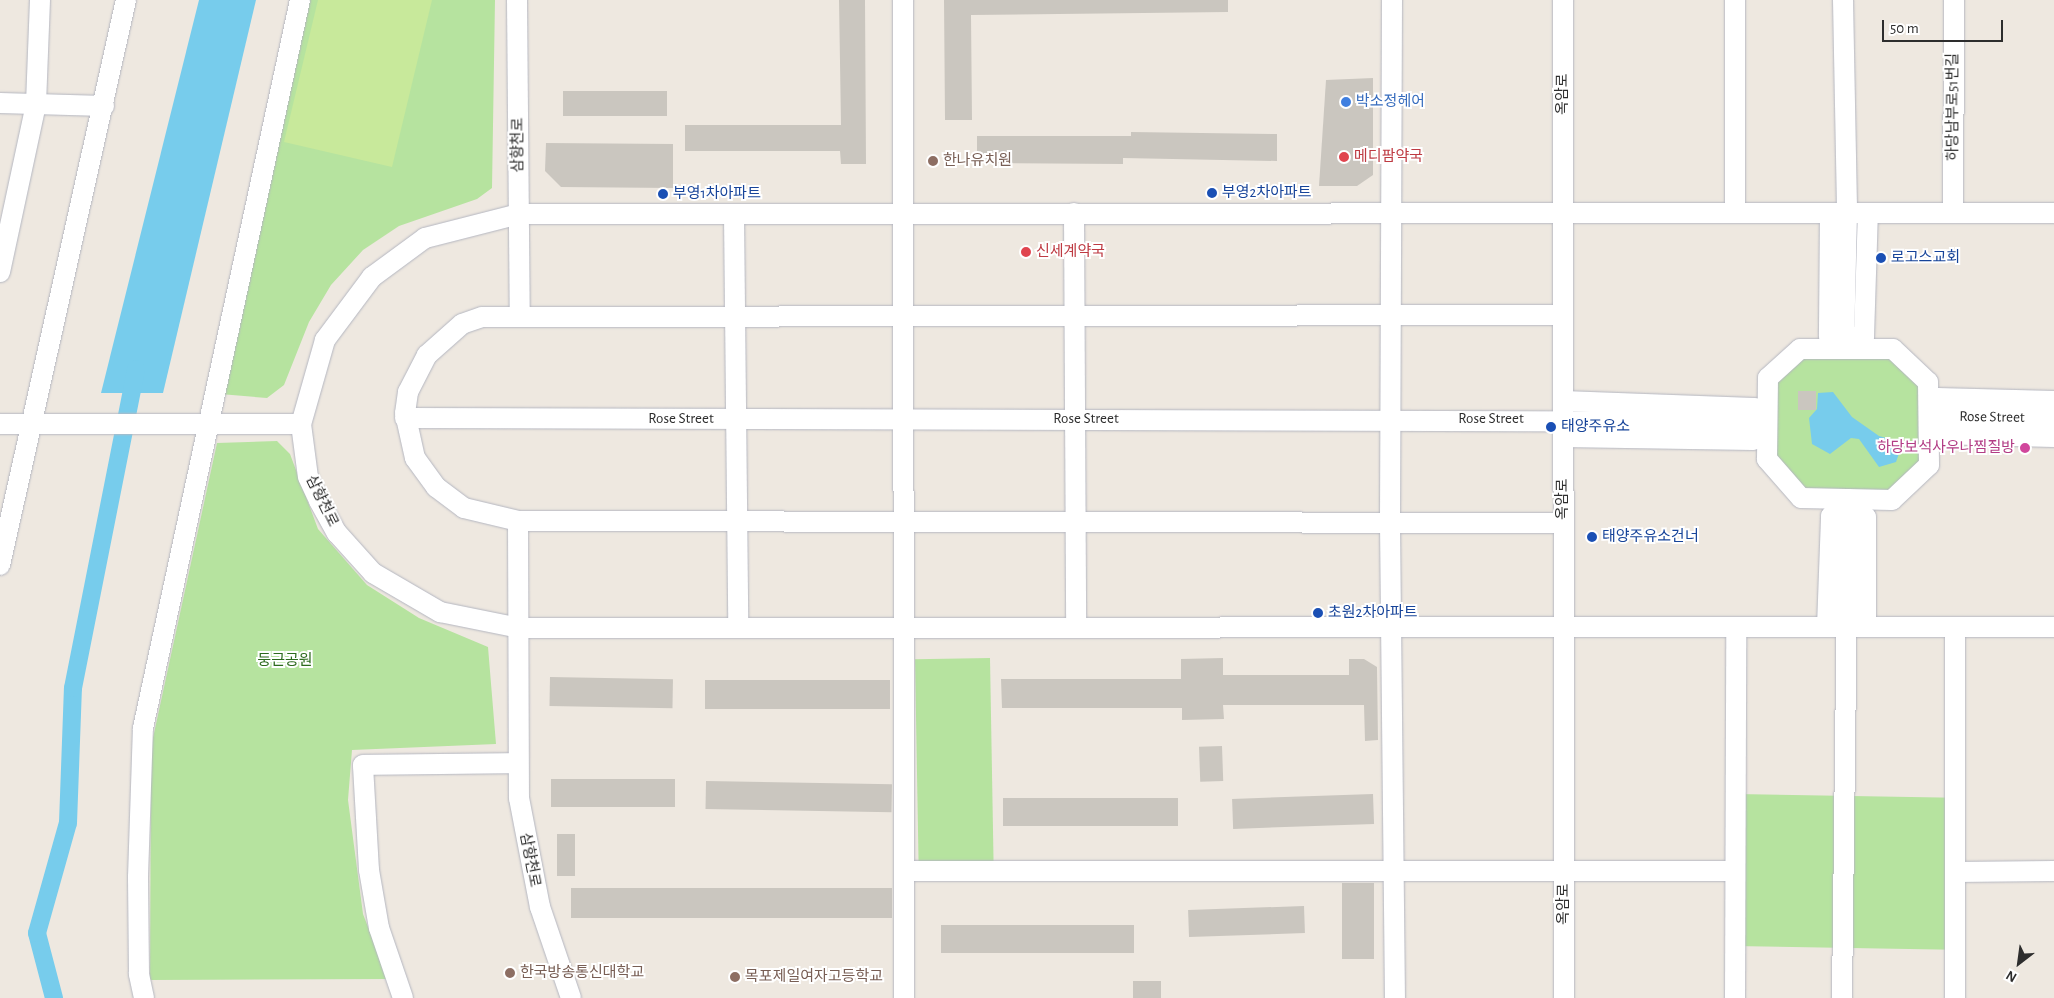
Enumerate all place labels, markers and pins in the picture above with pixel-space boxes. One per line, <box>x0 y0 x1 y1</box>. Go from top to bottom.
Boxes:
place label: 박소정헤어 <box>1356 93 1425 111</box>
marker: 박소정헤어 <box>1340 96 1352 108</box>
place label: 메디팜약국 <box>1354 148 1423 166</box>
marker: 메디팜약국 <box>1338 151 1350 163</box>
place label: 한나유치원 <box>943 152 1012 170</box>
marker: 한나유치원 <box>927 155 939 167</box>
place label: 부영2차아파트 <box>1222 184 1312 202</box>
place label: 부영1차아파트 <box>673 185 761 203</box>
marker: 부영2차아파트 <box>1206 187 1218 199</box>
marker: 부영1차아파트 <box>657 188 669 200</box>
place label: 신세계약국 <box>1036 243 1105 261</box>
marker: 신세계약국 <box>1020 246 1032 258</box>
place label: 로고스교회 <box>1891 249 1960 267</box>
marker: 로고스교회 <box>1875 252 1887 264</box>
place label: 태양주유소 <box>1561 418 1630 436</box>
marker: 태양주유소 <box>1545 421 1557 433</box>
place label: 하당보석사우나찜질방 <box>1877 439 2015 457</box>
marker: 하당보석사우나찜질방 <box>2019 442 2031 454</box>
place label: 태양주유소건너 <box>1602 528 1699 546</box>
marker: 태양주유소건너 <box>1586 531 1598 543</box>
place label: 초원2차아파트 <box>1328 604 1418 622</box>
marker: 초원2차아파트 <box>1312 607 1324 619</box>
place label: 한국방송통신대학교 <box>520 964 644 982</box>
marker: 한국방송통신대학교 <box>504 967 516 979</box>
place label: 목포제일여자고등학교 <box>745 968 883 986</box>
marker: 목포제일여자고등학교 <box>729 971 741 983</box>

